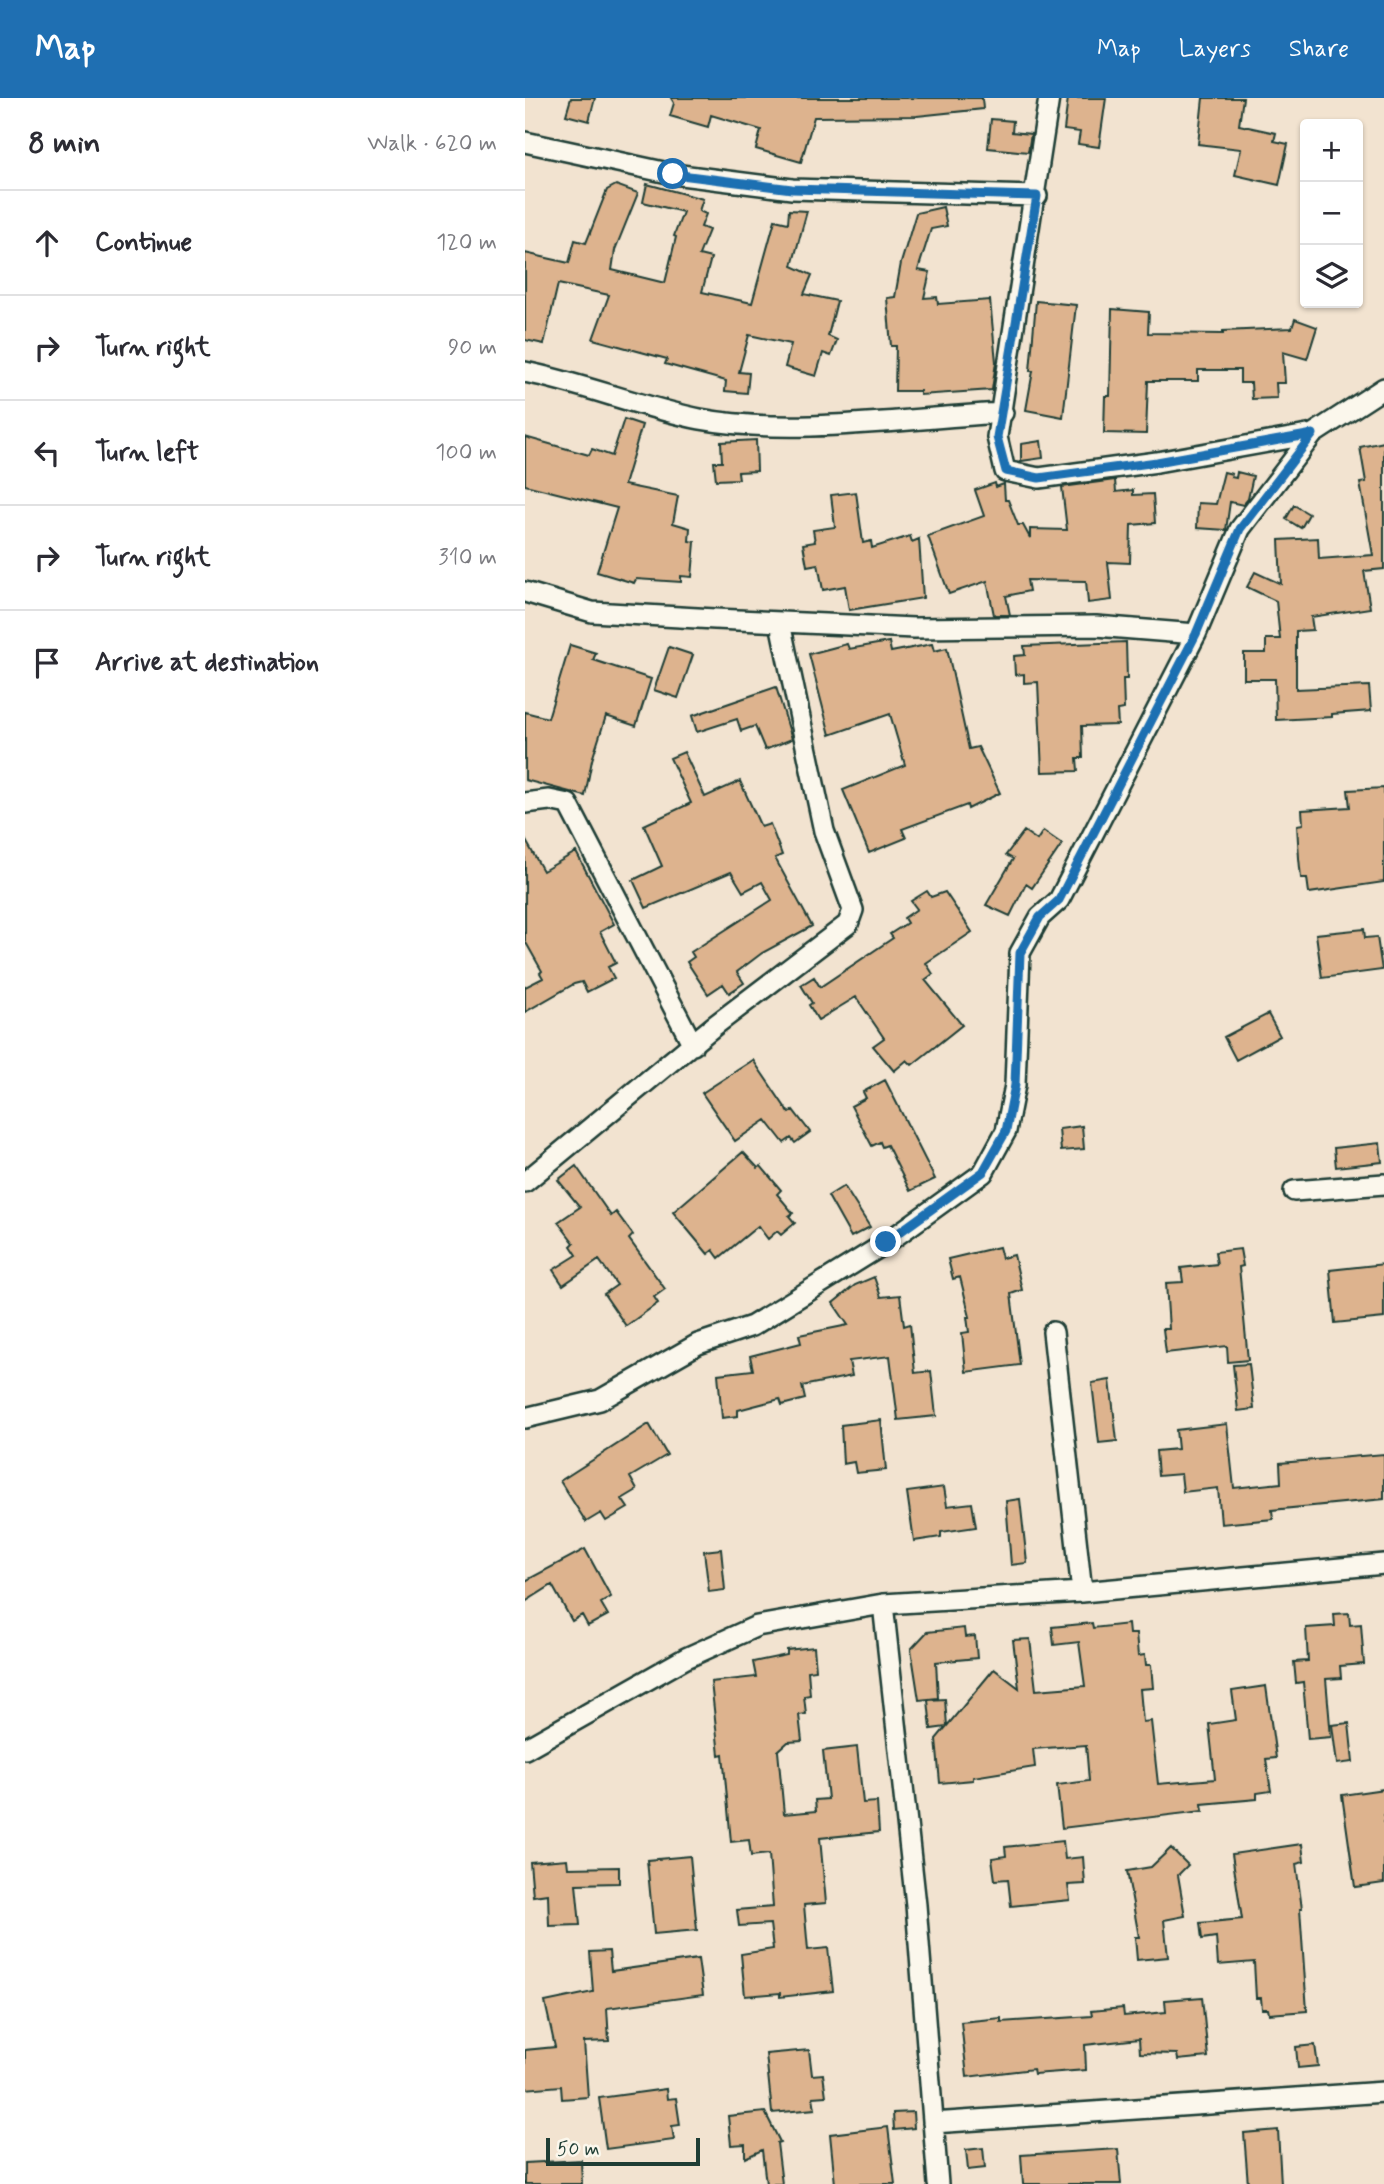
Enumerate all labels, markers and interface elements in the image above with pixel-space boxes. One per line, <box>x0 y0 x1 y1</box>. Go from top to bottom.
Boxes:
text: Map <box>35 27 95 71</box>
text: Map <box>1097 34 1141 65</box>
text: Layers <box>1179 34 1251 65</box>
text: Share <box>1289 34 1349 65</box>
map controls <box>1300 119 1363 308</box>
button: + <box>1300 119 1363 182</box>
text: 8 min <box>28 124 101 163</box>
text: Walk · 620 m <box>367 129 497 159</box>
route start <box>657 158 688 189</box>
button: − <box>1300 182 1363 245</box>
icon: ahead <box>28 224 66 262</box>
text: Continue <box>95 226 192 260</box>
text: 120 m <box>436 228 497 258</box>
button: layers <box>1300 245 1363 308</box>
icon: right <box>28 329 66 367</box>
text: Turn right <box>95 331 211 365</box>
text: 90 m <box>448 333 497 363</box>
icon: left <box>28 434 66 472</box>
text: Turn left <box>95 436 199 470</box>
text: 100 m <box>435 438 497 468</box>
icon: right <box>28 539 66 577</box>
text: Turn right <box>95 541 211 575</box>
text: 310 m <box>438 543 497 573</box>
icon: arrive <box>28 644 66 682</box>
text: Arrive at destination <box>95 646 319 680</box>
route end <box>870 1226 901 1257</box>
scale bar <box>546 2135 700 2167</box>
text: 50 m <box>557 2137 600 2162</box>

